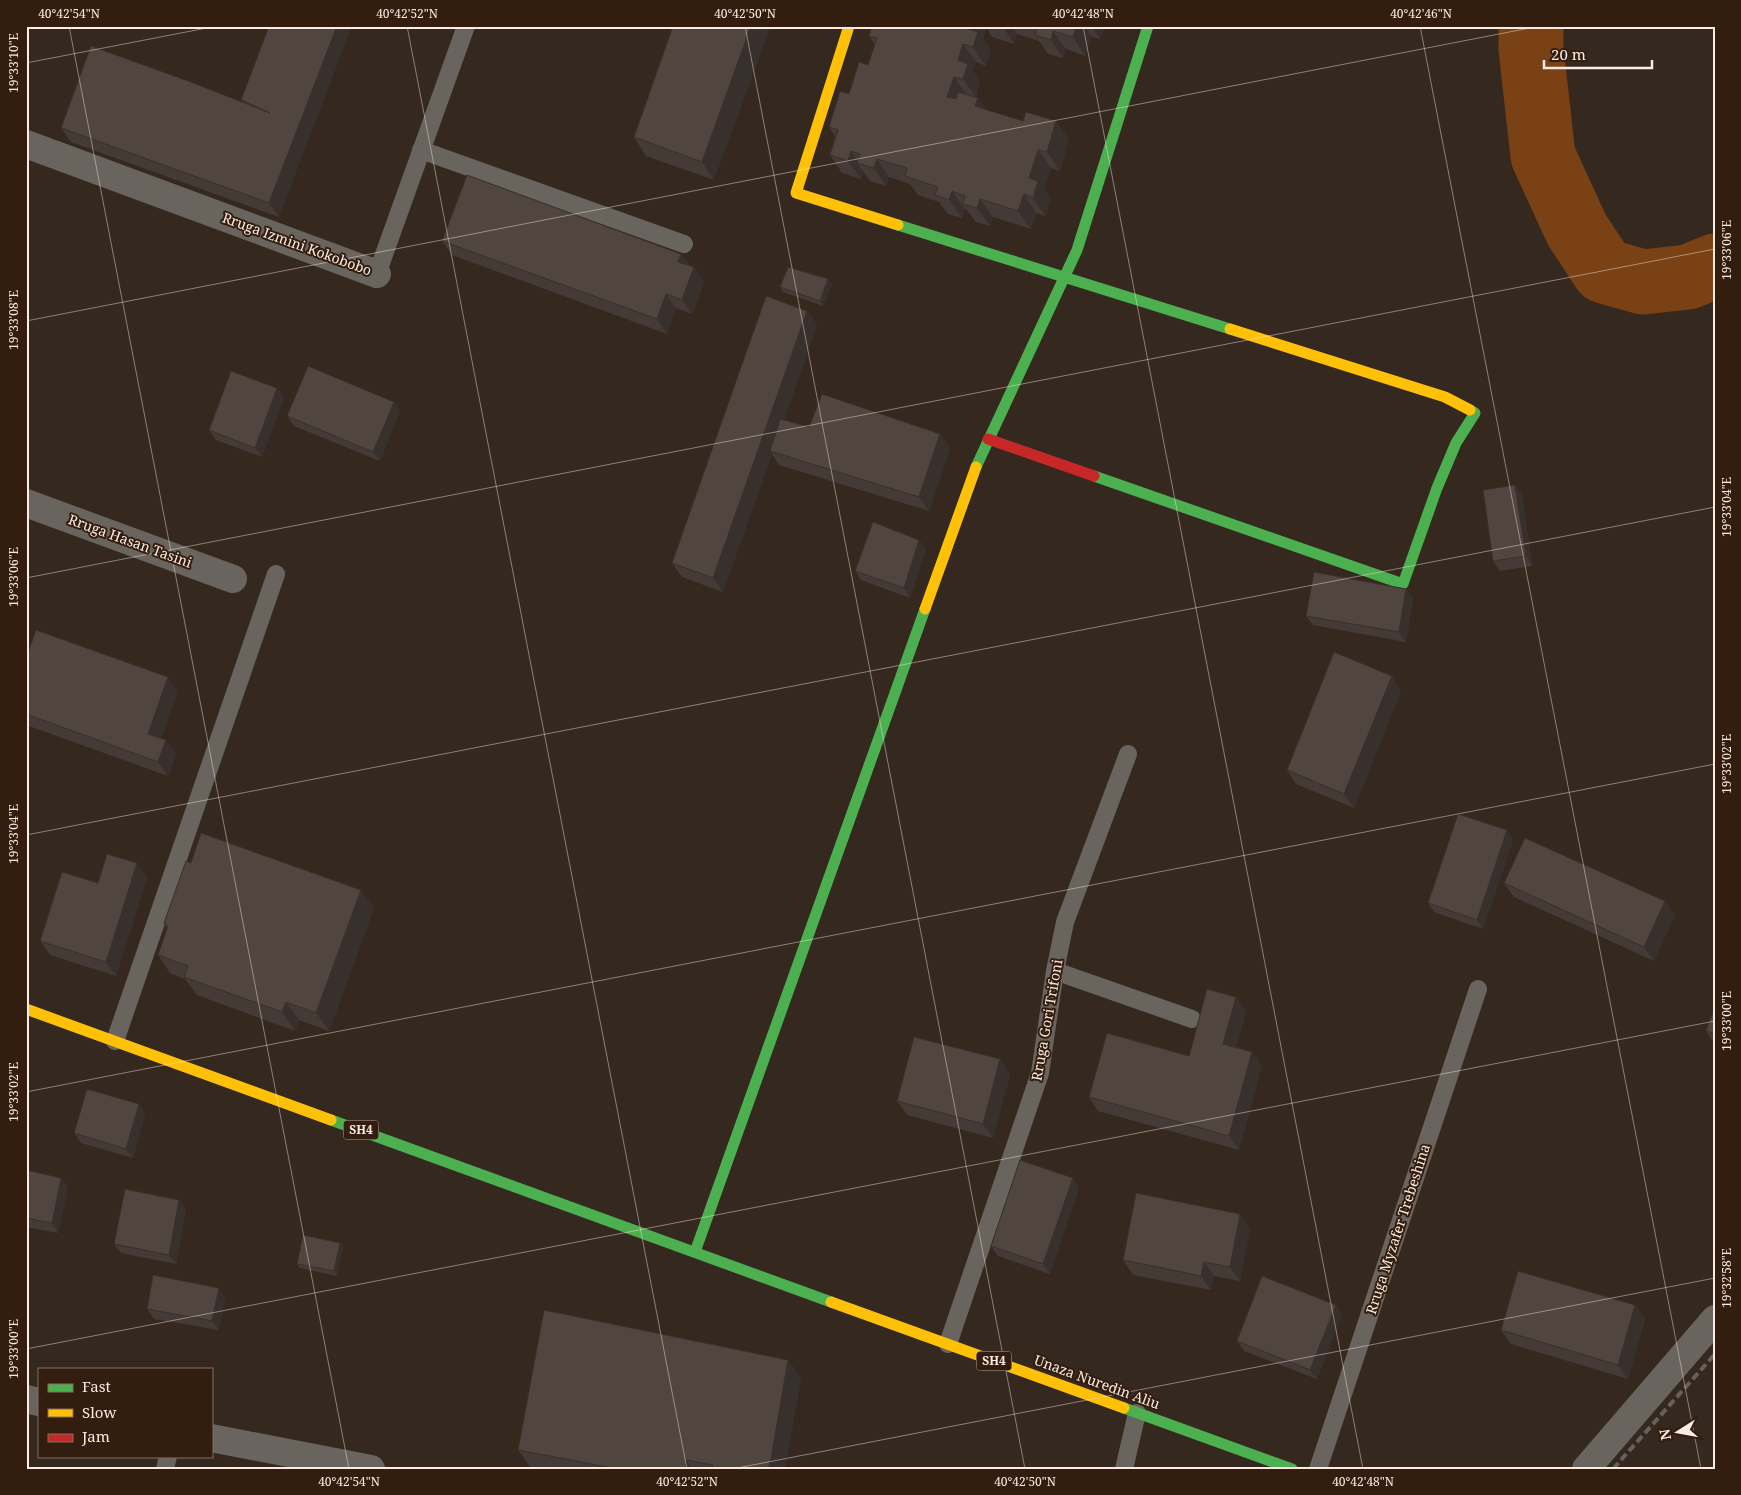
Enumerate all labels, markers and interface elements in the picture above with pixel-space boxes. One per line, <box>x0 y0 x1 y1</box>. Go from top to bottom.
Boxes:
text: 40°42'54"N <box>38 5 100 22</box>
text: 40°42'52"N <box>376 5 438 22</box>
text: 40°42'50"N <box>714 5 776 22</box>
text: 40°42'48"N <box>1052 5 1114 22</box>
text: 40°42'46"N <box>1390 5 1452 22</box>
text: 19°33'10"E <box>5 33 22 93</box>
scale bar <box>1544 38 1651 70</box>
text: 20 m <box>1551 44 1586 64</box>
street label: Rruga Izmini Kokobobo <box>220 208 375 279</box>
text: 19°33'06"E <box>1718 220 1735 280</box>
text: 19°33'08"E <box>5 290 22 350</box>
text: 19°33'04"E <box>1718 477 1735 537</box>
street label: Rruga Hasan Tasini <box>66 509 195 572</box>
text: 19°33'06"E <box>5 547 22 607</box>
text: 19°33'02"E <box>1718 734 1735 794</box>
text: 19°33'04"E <box>5 804 22 864</box>
street label: Rruga Gori Trifoni <box>1026 957 1067 1082</box>
text: 19°33'00"E <box>1718 991 1735 1051</box>
text: 19°33'02"E <box>5 1062 22 1122</box>
road number: SH4 <box>344 1120 378 1140</box>
street label: Rruga Myzafer Trebeshina <box>1361 1141 1434 1316</box>
text: 19°32'58"E <box>1718 1248 1735 1308</box>
text: 19°33'00"E <box>5 1319 22 1379</box>
street label: Unaza Nuredin Aliu <box>1032 1350 1163 1413</box>
road number: SH4 <box>976 1352 1012 1370</box>
legend <box>38 1368 212 1458</box>
text: Fast <box>82 1376 111 1396</box>
text: Slow <box>82 1402 116 1422</box>
north arrow <box>1654 1408 1704 1458</box>
text: Jam <box>81 1426 110 1446</box>
text: N <box>1654 1427 1675 1442</box>
text: 40°42'54"N <box>318 1473 380 1490</box>
text: 40°42'52"N <box>656 1473 718 1490</box>
text: 40°42'50"N <box>994 1473 1056 1490</box>
text: 40°42'48"N <box>1332 1473 1394 1490</box>

